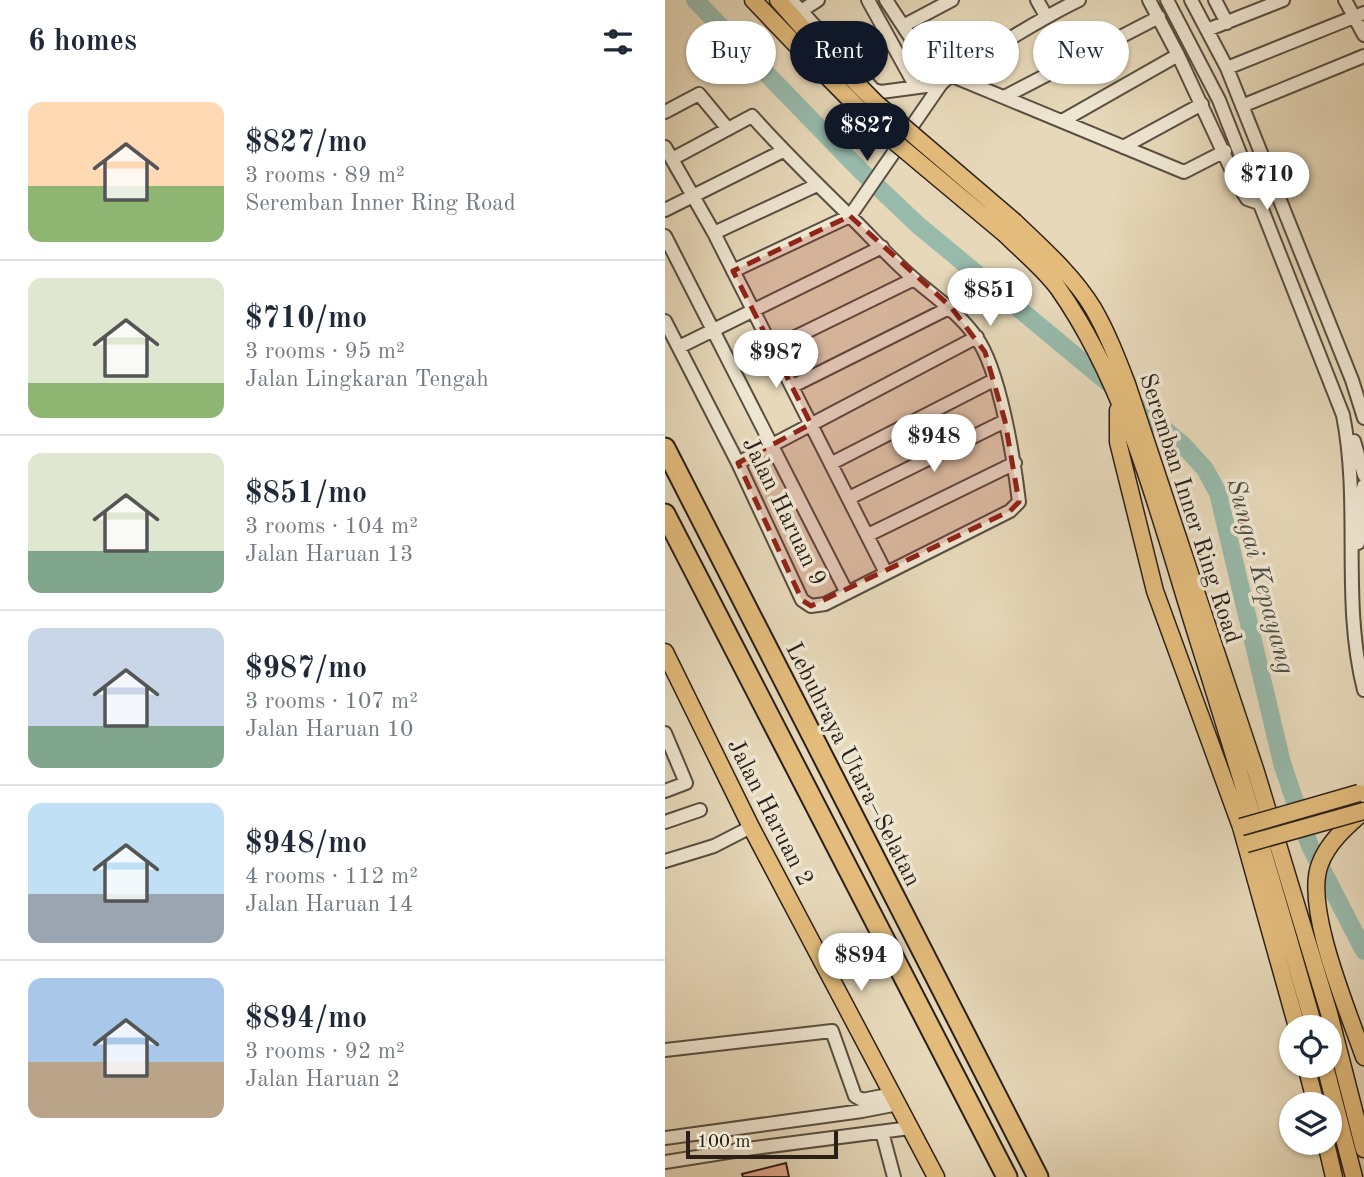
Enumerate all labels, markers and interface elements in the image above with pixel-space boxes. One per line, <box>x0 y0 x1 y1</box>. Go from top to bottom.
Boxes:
chip: Buy <box>686 21 776 84</box>
chip: Rent <box>790 21 888 84</box>
chip: Filters <box>902 21 1019 84</box>
chip: New <box>1033 21 1129 84</box>
icon: filters <box>599 23 637 61</box>
text: 6 homes <box>28 27 137 57</box>
pin: $827 <box>826 104 908 163</box>
text: $827 <box>840 114 894 137</box>
text: $827/mo <box>245 128 367 158</box>
icon: home <box>84 130 168 214</box>
pin: $710 <box>1226 152 1308 212</box>
text: $710 <box>1240 163 1294 186</box>
text: 3 rooms · 89 m² <box>245 164 405 187</box>
text: Seremban Inner Ring Road <box>245 192 516 215</box>
pin: $851 <box>949 268 1031 328</box>
text: $851 <box>963 279 1017 302</box>
text: $710/mo <box>245 304 367 334</box>
icon: home <box>84 306 168 390</box>
pin: $987 <box>735 330 817 390</box>
text: 3 rooms · 95 m² <box>245 340 405 363</box>
text: $987 <box>749 341 803 364</box>
text: Jalan Lingkaran Tengah <box>245 368 489 391</box>
street label: Seremban Inner Ring Road <box>1134 371 1244 647</box>
pin: $948 <box>893 414 975 474</box>
text: $948 <box>907 425 961 448</box>
street label: Jalan Haruan 9 <box>737 434 829 590</box>
water label: Sungai Kepayang <box>1221 476 1299 677</box>
text: $851/mo <box>245 479 367 509</box>
icon: home <box>84 481 168 565</box>
text: 3 rooms · 104 m² <box>245 515 418 538</box>
text: Jalan Haruan 13 <box>245 543 413 566</box>
street label: Lebuhraya Utara–Selatan <box>780 639 924 891</box>
text: $987/mo <box>245 654 367 684</box>
icon: home <box>84 656 168 740</box>
text: 3 rooms · 107 m² <box>245 690 418 713</box>
text: Jalan Haruan 10 <box>245 718 413 741</box>
street label: Jalan Haruan 2 <box>722 735 817 890</box>
text: $948/mo <box>245 829 367 859</box>
icon: home <box>84 831 168 915</box>
text: 4 rooms · 112 m² <box>245 865 418 888</box>
text: Jalan Haruan 14 <box>245 893 413 916</box>
pin: $894 <box>820 934 902 993</box>
text: $894 <box>834 944 888 967</box>
text: $894/mo <box>245 1004 367 1034</box>
icon: home <box>84 1006 168 1090</box>
map controls <box>1279 1015 1342 1155</box>
button: locate <box>1279 1015 1342 1078</box>
text: 3 rooms · 92 m² <box>245 1040 405 1063</box>
text: Jalan Haruan 2 <box>245 1068 400 1091</box>
button: layers <box>1279 1092 1342 1155</box>
scale bar <box>686 1128 838 1160</box>
text: 100 m <box>697 1133 750 1152</box>

